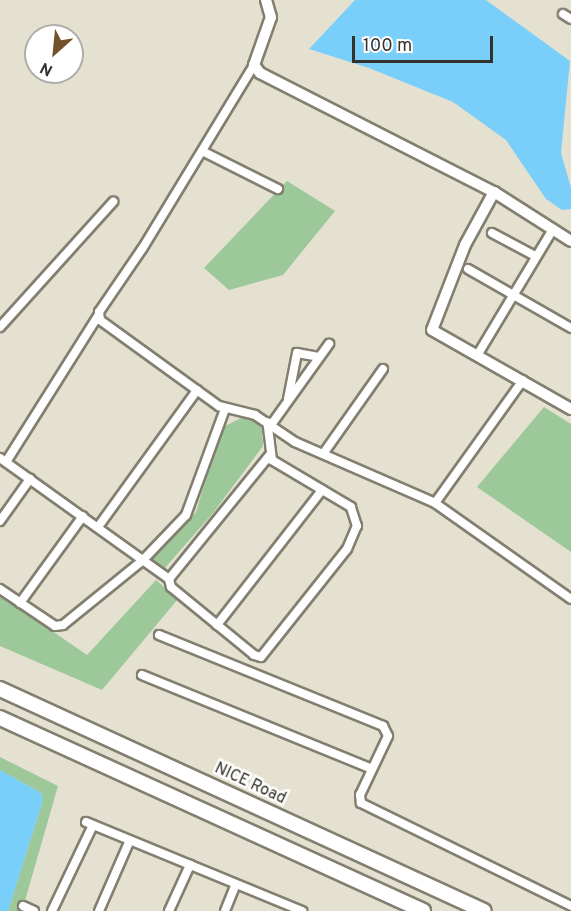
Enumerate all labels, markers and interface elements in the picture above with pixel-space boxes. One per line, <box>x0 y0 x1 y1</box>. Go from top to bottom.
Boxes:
north arrow <box>24 24 84 84</box>
scale bar <box>355 24 496 62</box>
text: 100 m <box>363 35 412 58</box>
text: N <box>37 57 56 80</box>
street label: NICE Road <box>211 759 289 809</box>

